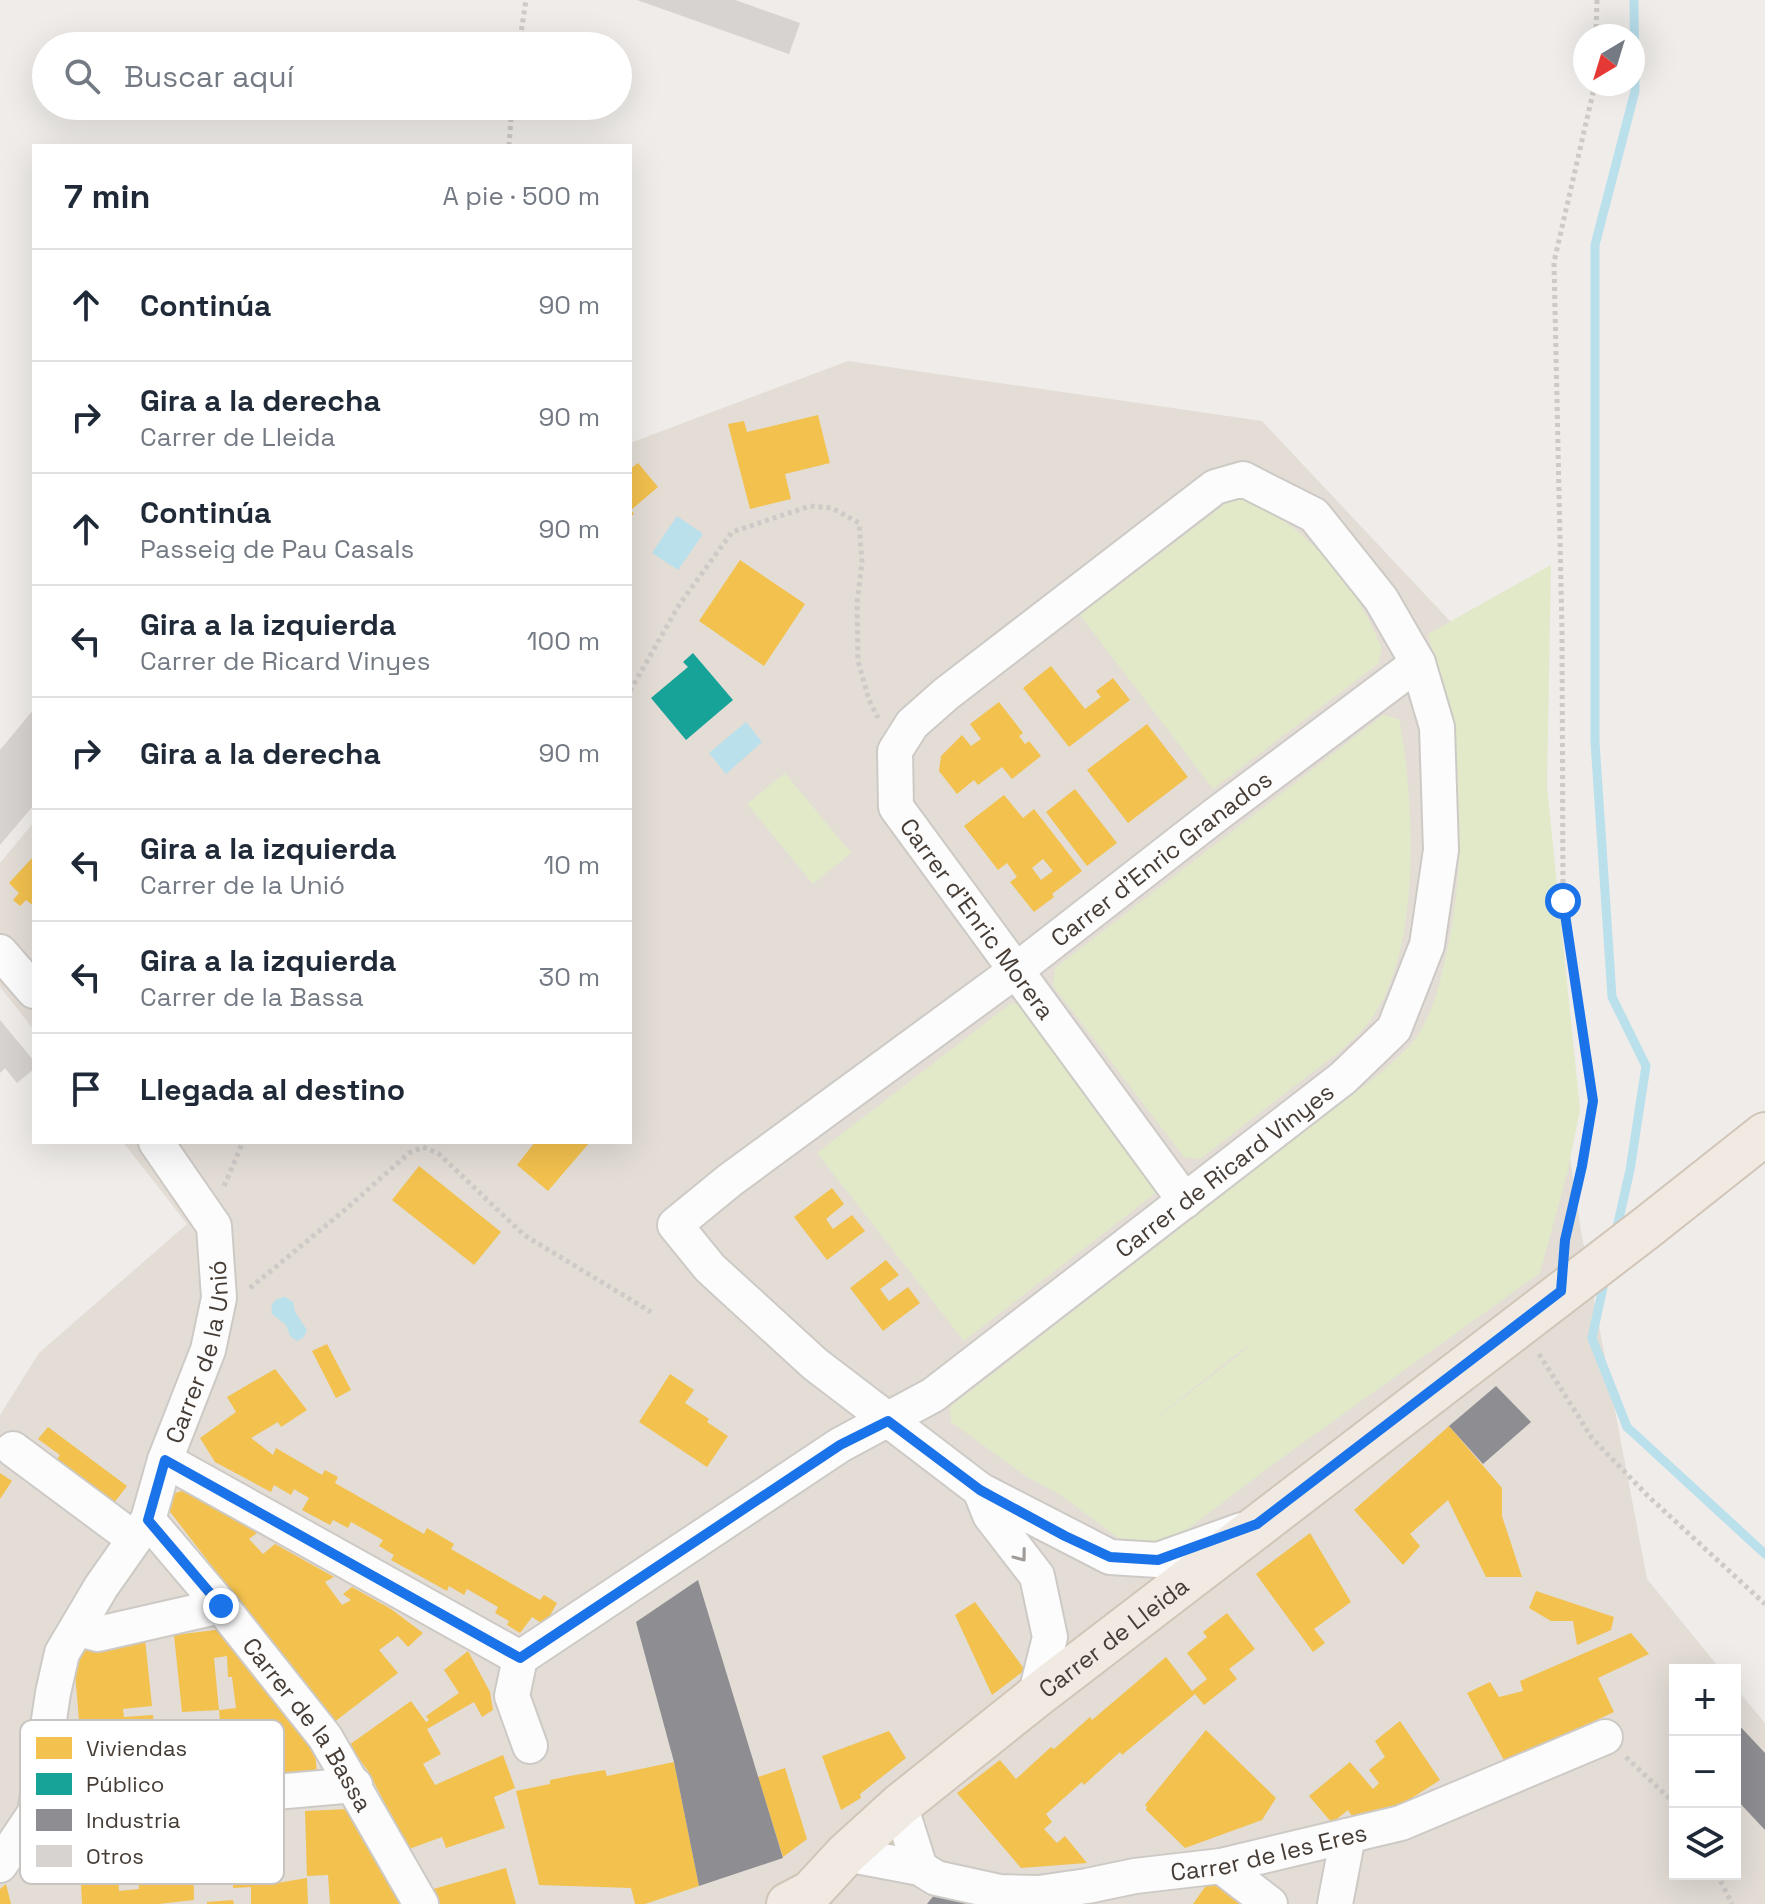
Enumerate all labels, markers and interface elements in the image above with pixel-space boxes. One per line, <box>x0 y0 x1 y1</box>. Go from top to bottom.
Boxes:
north arrow <box>1573 24 1645 96</box>
search box <box>32 32 632 120</box>
icon: search <box>60 54 104 98</box>
text: Buscar aquí <box>124 57 294 96</box>
text: 7 min <box>64 175 151 218</box>
text: A pie · 500 m <box>443 179 600 213</box>
icon: ahead <box>64 283 108 327</box>
text: Continúa <box>140 286 271 325</box>
text: 90 m <box>538 288 600 322</box>
text: Gira a la derecha <box>140 381 381 420</box>
icon: right <box>64 395 108 439</box>
text: 90 m <box>538 400 600 434</box>
text: Carrer de Lleida <box>140 420 336 454</box>
text: Continúa <box>140 493 271 532</box>
icon: ahead <box>64 507 108 551</box>
text: 90 m <box>538 512 600 546</box>
text: Passeig de Pau Casals <box>140 532 414 566</box>
text: Gira a la izquierda <box>140 605 396 644</box>
icon: left <box>64 619 108 663</box>
text: 100 m <box>527 624 600 658</box>
text: Carrer de Ricard Vinyes <box>140 644 430 678</box>
icon: right <box>64 731 108 775</box>
text: Gira a la derecha <box>140 734 381 773</box>
text: 90 m <box>538 736 600 770</box>
street label: Carrer d'Enric Granados <box>1044 763 1278 953</box>
street label: Carrer d'Enric Morera <box>893 811 1062 1025</box>
text: Gira a la izquierda <box>140 829 396 868</box>
icon: left <box>64 843 108 887</box>
text: 10 m <box>543 848 600 882</box>
text: Carrer de la Unió <box>140 868 345 902</box>
route start <box>1545 883 1581 919</box>
text: Gira a la izquierda <box>140 941 396 980</box>
icon: left <box>64 955 108 999</box>
text: 30 m <box>539 960 600 994</box>
text: Carrer de la Bassa <box>140 980 364 1014</box>
icon: arrive <box>64 1067 108 1111</box>
text: Llegada al destino <box>140 1070 405 1109</box>
street label: Carrer de Ricard Vinyes <box>1109 1076 1340 1264</box>
street label: Carrer de la Unió <box>158 1259 235 1448</box>
one-way arrow <box>1011 1547 1025 1562</box>
street label: Carrer de Lleida <box>1032 1570 1194 1704</box>
route end <box>203 1588 239 1624</box>
street label: Carrer de la Bassa <box>236 1631 380 1817</box>
map controls <box>1669 1664 1741 1880</box>
button: + <box>1669 1664 1741 1736</box>
legend <box>20 1720 284 1884</box>
text: Viviendas <box>86 1734 187 1762</box>
button: − <box>1669 1736 1741 1808</box>
text: Público <box>86 1770 164 1798</box>
text: Industria <box>86 1806 181 1834</box>
button: layers <box>1669 1808 1741 1880</box>
street label: Carrer de les Eres <box>1169 1816 1370 1887</box>
text: Otros <box>86 1842 144 1870</box>

